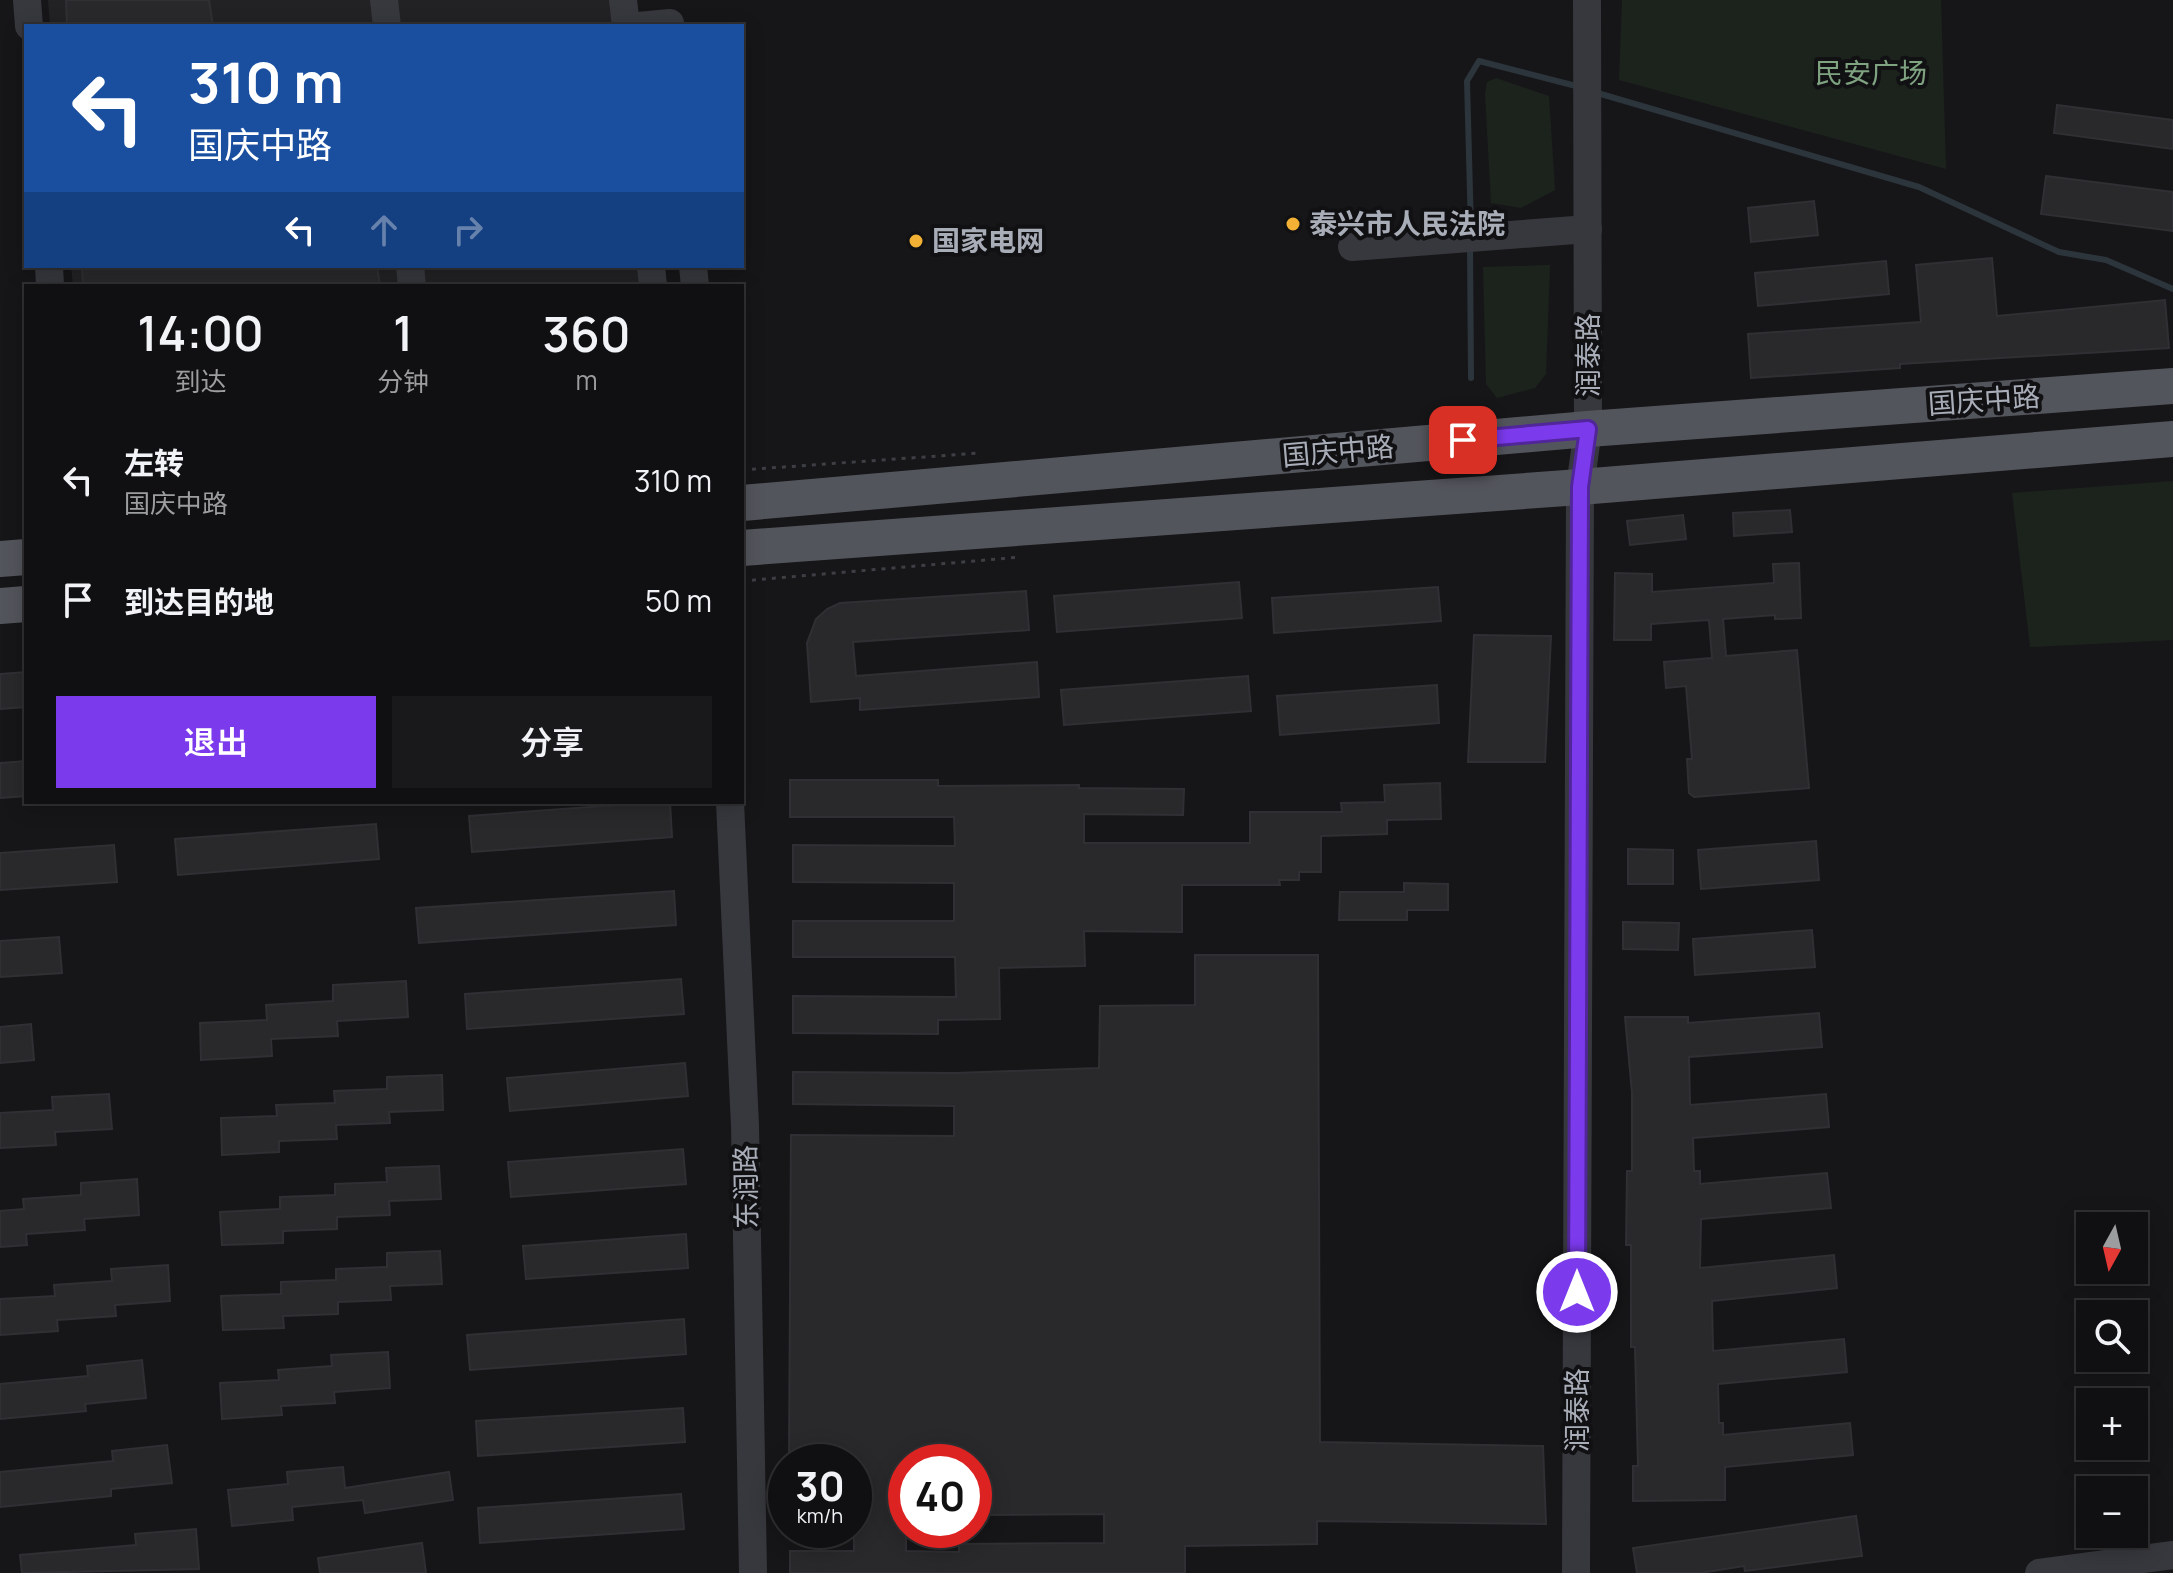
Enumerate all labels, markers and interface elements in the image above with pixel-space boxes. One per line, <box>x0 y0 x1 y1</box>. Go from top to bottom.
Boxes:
text: 310 m <box>188 43 344 120</box>
park label: 民安广场 <box>1815 53 1927 91</box>
icon: left <box>56 56 160 160</box>
text: 国庆中路 <box>188 120 332 169</box>
place label: 泰兴市人民法院 <box>1309 204 1505 242</box>
icon: left <box>278 208 322 252</box>
icon: ahead <box>362 208 406 252</box>
icon: right <box>446 208 490 252</box>
marker: 泰兴市人民法院 <box>1284 215 1302 233</box>
place label: 国家电网 <box>932 221 1044 259</box>
marker: 国家电网 <box>907 232 925 250</box>
text: 14:00 <box>137 300 264 365</box>
text: 1 <box>393 300 413 365</box>
text: 360 <box>543 301 631 366</box>
street label: 润泰路 <box>1568 313 1606 397</box>
text: m <box>576 362 598 398</box>
text: 到达 <box>175 363 227 399</box>
text: 分钟 <box>377 363 429 399</box>
street label: 国庆中路 <box>1927 376 2041 422</box>
pin <box>1429 406 1497 474</box>
icon: arrive <box>1441 418 1485 462</box>
street label: 国庆中路 <box>1280 426 1395 474</box>
text: 左转 <box>124 442 184 483</box>
icon: left <box>56 458 100 502</box>
text: 310 m <box>634 460 712 501</box>
text: 国庆中路 <box>124 485 228 521</box>
icon: arrive <box>56 578 100 622</box>
text: 50 m <box>645 580 712 621</box>
text: 到达目的地 <box>124 581 274 622</box>
button: 退出 <box>56 696 376 788</box>
button: 分享 <box>392 696 712 788</box>
street label: 东润路 <box>725 1145 765 1229</box>
north arrow <box>2076 1212 2148 1284</box>
map controls <box>2076 1212 2148 1548</box>
position arrow <box>1535 1250 1619 1334</box>
button: search <box>2076 1300 2148 1372</box>
street label: 润泰路 <box>1557 1368 1595 1452</box>
button: + <box>2076 1388 2148 1460</box>
speed limit sign: 40 <box>888 1444 992 1548</box>
text: 30 <box>795 1458 845 1513</box>
button: − <box>2076 1476 2148 1548</box>
text: km/h <box>797 1502 843 1529</box>

